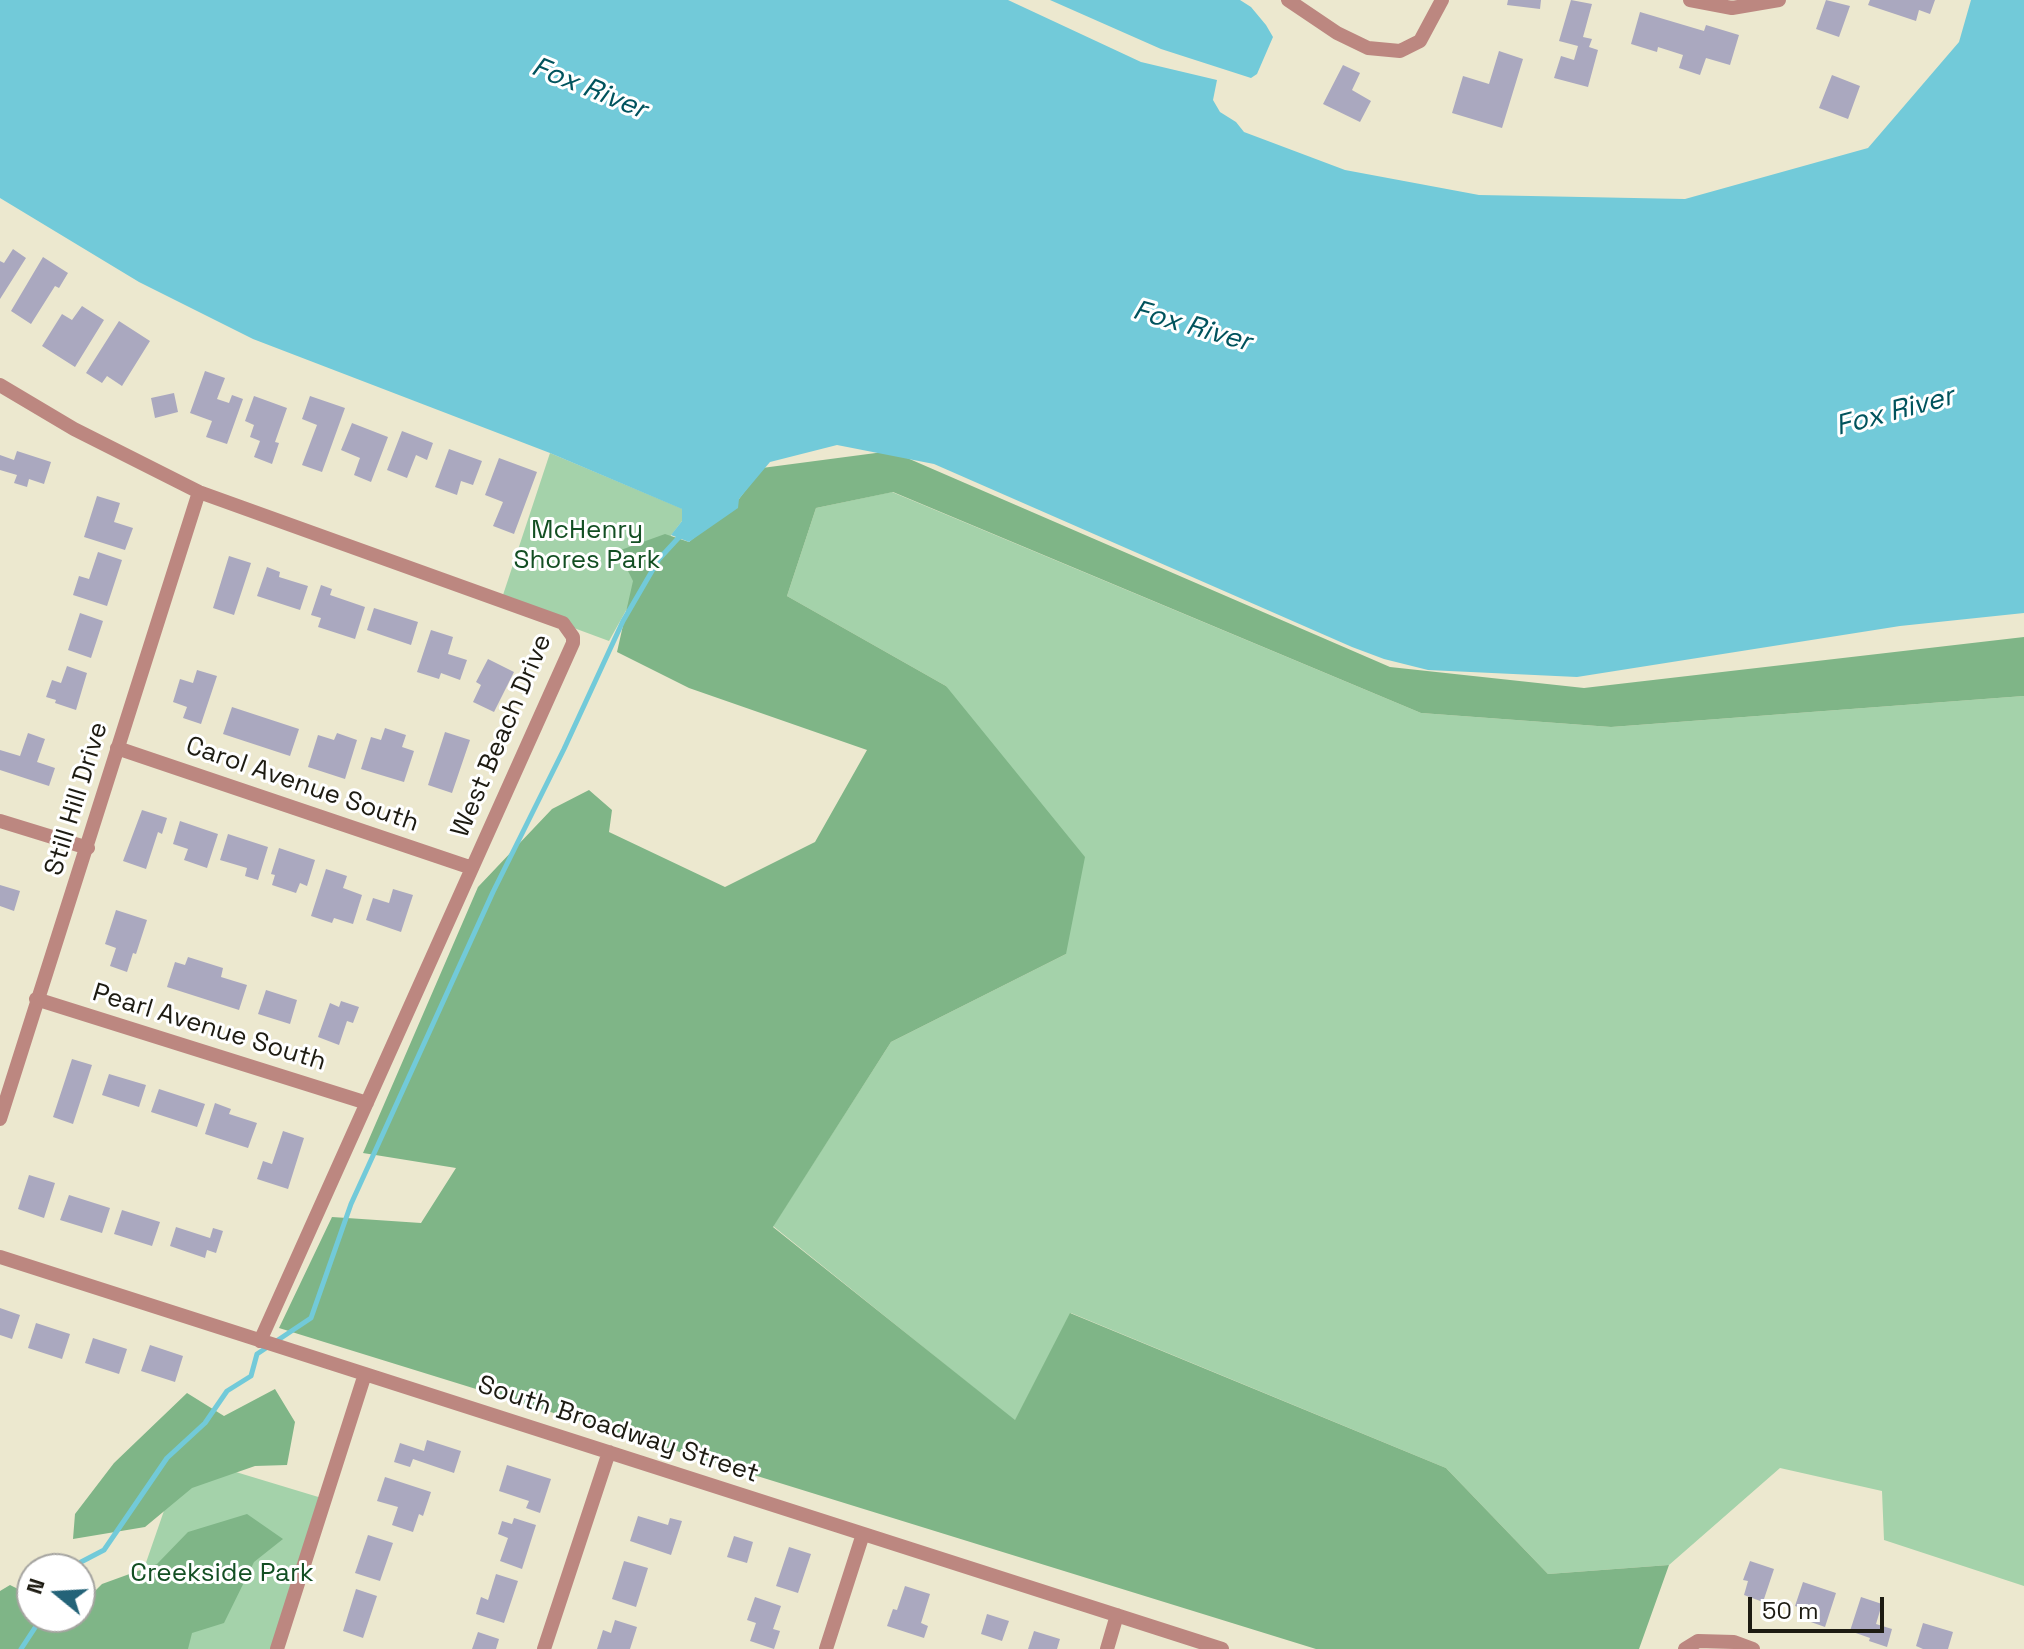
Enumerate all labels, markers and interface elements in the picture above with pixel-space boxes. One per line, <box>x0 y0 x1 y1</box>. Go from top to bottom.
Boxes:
water label: Fox River <box>526 51 652 127</box>
water label: Fox River <box>1129 294 1255 360</box>
water label: Fox River <box>1832 380 1958 444</box>
park label: McHenry Shores Park <box>513 515 661 576</box>
street label: West Beach Drive <box>445 630 559 842</box>
street label: Still Hill Drive <box>39 718 115 880</box>
street label: Carol Avenue South <box>181 730 423 840</box>
street label: Pearl Avenue South <box>88 978 330 1078</box>
street label: South Broadway Street <box>474 1370 762 1490</box>
north arrow <box>16 1553 96 1633</box>
park label: Creekside Park <box>130 1558 314 1590</box>
text: N <box>19 1575 51 1598</box>
scale bar <box>1752 1581 1888 1631</box>
text: 50 m <box>1762 1595 1819 1626</box>

